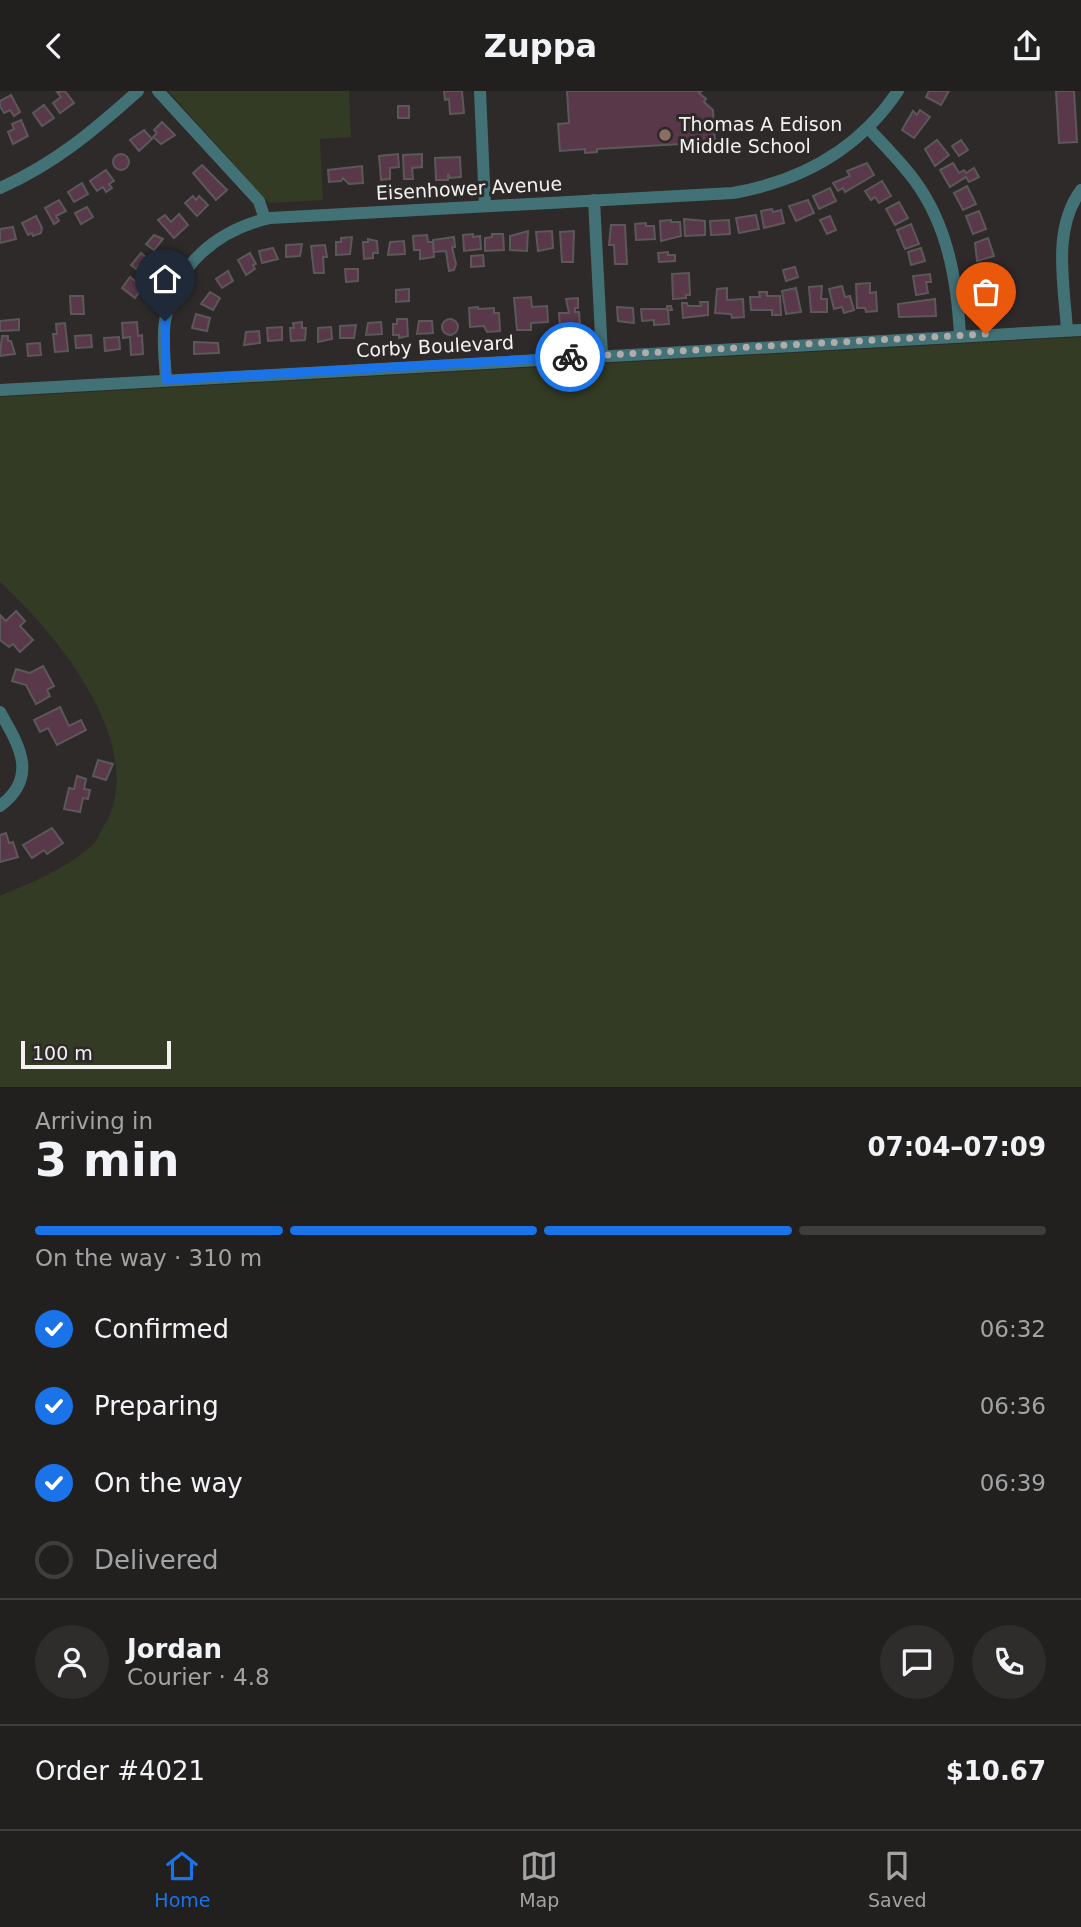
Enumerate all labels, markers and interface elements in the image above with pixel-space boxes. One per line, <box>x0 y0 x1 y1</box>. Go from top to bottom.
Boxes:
icon: back <box>35 27 73 65</box>
text: Zuppa <box>484 27 597 65</box>
icon: share <box>1008 27 1046 65</box>
place label: Thomas A Edison Middle School <box>678 113 842 157</box>
marker: Thomas A Edison Middle School <box>657 127 673 143</box>
street label: Eisenhower Avenue <box>375 172 563 204</box>
pin <box>135 249 195 321</box>
icon: home <box>146 260 184 298</box>
pin <box>956 262 1016 334</box>
icon: bag <box>967 273 1005 311</box>
courier <box>535 322 605 392</box>
street label: Corby Boulevard <box>355 331 515 361</box>
icon: bike <box>551 338 589 376</box>
scale bar <box>21 1038 172 1070</box>
text: 100 m <box>32 1042 93 1064</box>
text: Arriving in <box>35 1108 153 1134</box>
text: 07:04–07:09 <box>867 1132 1046 1162</box>
text: 3 min <box>35 1133 179 1187</box>
text: On the way · 310 m <box>35 1245 262 1271</box>
icon: check <box>35 1310 73 1348</box>
text: Confirmed <box>94 1314 229 1344</box>
text: 06:32 <box>980 1316 1046 1342</box>
icon: check <box>35 1387 73 1425</box>
text: Preparing <box>94 1391 219 1421</box>
text: 06:36 <box>980 1393 1046 1419</box>
icon: check <box>35 1464 73 1502</box>
text: On the way <box>94 1468 243 1498</box>
text: 06:39 <box>980 1470 1046 1496</box>
text: Delivered <box>94 1545 218 1575</box>
button: person <box>35 1625 109 1699</box>
button: chat <box>880 1625 954 1699</box>
button: phone <box>972 1625 1046 1699</box>
text: Jordan <box>127 1634 222 1664</box>
text: Courier · 4.8 <box>127 1664 270 1690</box>
text: Order #4021 <box>35 1756 205 1786</box>
text: $10.67 <box>946 1756 1046 1786</box>
tab: Home <box>154 1847 210 1911</box>
tab: Map <box>519 1847 559 1911</box>
tab: Saved <box>868 1847 927 1911</box>

